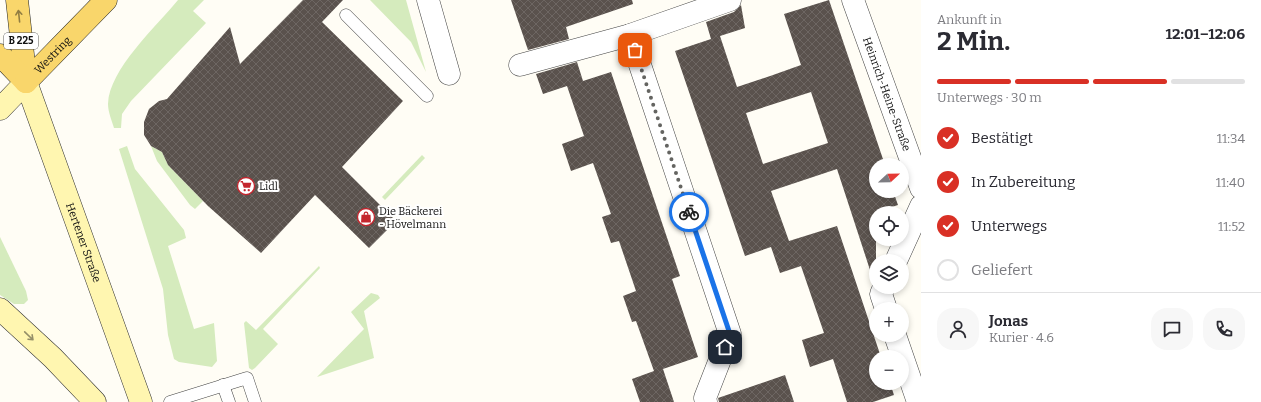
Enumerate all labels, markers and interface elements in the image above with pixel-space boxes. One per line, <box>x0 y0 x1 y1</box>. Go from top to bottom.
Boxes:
one-way arrow <box>15 9 22 22</box>
text: Ankunft in <box>937 12 1002 27</box>
text: 12:01–12:06 <box>1165 25 1245 43</box>
text: 2 Min. <box>937 26 1010 57</box>
road number: B 225 <box>4 33 38 49</box>
street label: Westring <box>32 33 74 76</box>
pin <box>618 33 652 67</box>
street label: Heinrich-Heine-Straße <box>860 35 914 153</box>
icon: bag <box>624 39 646 61</box>
text: Unterwegs · 30 m <box>937 90 1042 105</box>
icon: check <box>937 127 959 149</box>
text: Bestätigt <box>971 129 1033 147</box>
text: 11:34 <box>1217 131 1245 146</box>
north arrow <box>869 158 909 198</box>
map controls <box>869 158 909 390</box>
icon: check <box>937 171 959 193</box>
text: In Zubereitung <box>971 173 1075 191</box>
text: 11:40 <box>1216 175 1245 190</box>
supermarket icon: Lidl <box>236 176 256 196</box>
place label: Lidl <box>259 180 278 193</box>
courier <box>669 192 709 232</box>
street label: Hertener Straße <box>63 201 104 284</box>
icon: bike <box>678 201 700 223</box>
place label: Die Bäckerei - Hövelmann <box>379 205 446 231</box>
button: locate <box>869 206 909 246</box>
shop icon: Die Bäckerei - Hövelmann <box>356 207 376 227</box>
icon: check <box>937 215 959 237</box>
text: Unterwegs <box>971 217 1047 235</box>
text: 11:52 <box>1218 219 1245 234</box>
button: layers <box>869 254 909 294</box>
text: Geliefert <box>971 261 1033 279</box>
button: + <box>869 302 909 342</box>
button: person <box>937 308 979 350</box>
button: chat <box>1151 308 1193 350</box>
button: phone <box>1203 308 1245 350</box>
text: Jonas <box>989 312 1028 330</box>
pin <box>708 330 742 364</box>
text: Kurier · 4.6 <box>989 330 1054 345</box>
one-way arrow <box>24 331 34 341</box>
icon: home <box>714 336 736 358</box>
button: − <box>869 350 909 390</box>

